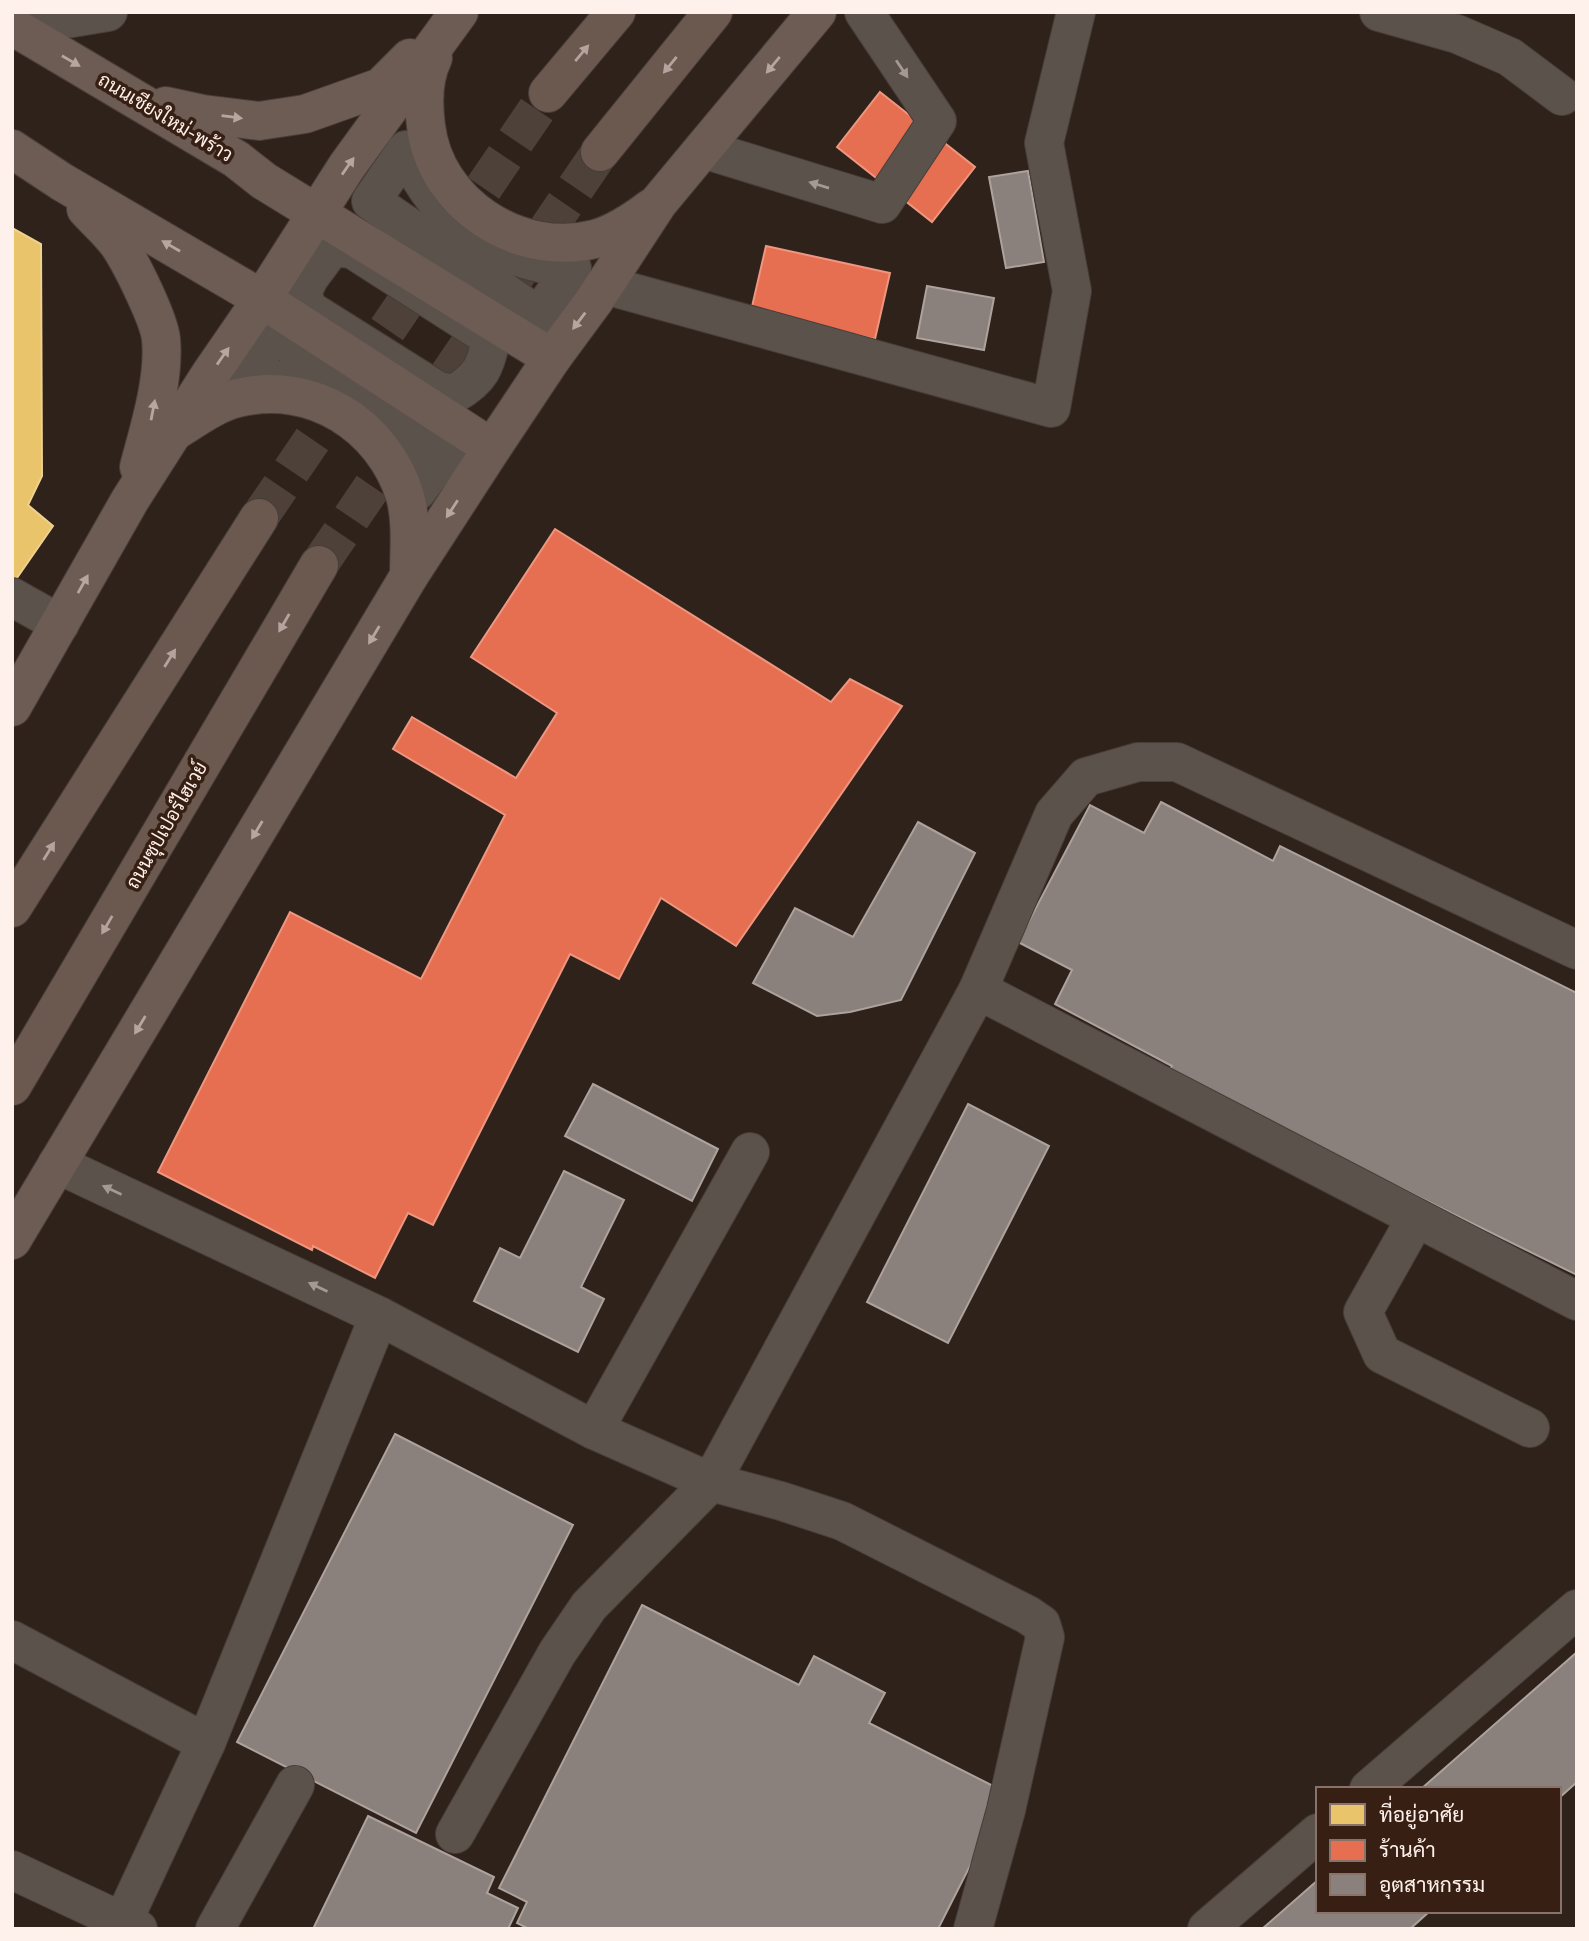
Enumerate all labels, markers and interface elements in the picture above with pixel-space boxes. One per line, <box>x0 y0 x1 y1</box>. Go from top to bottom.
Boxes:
one-way arrow <box>574 44 589 61</box>
one-way arrow <box>62 54 81 67</box>
one-way arrow <box>766 55 781 73</box>
one-way arrow <box>663 57 678 74</box>
one-way arrow <box>895 60 909 78</box>
street label: ถนนเชียงใหม่-พร้าว <box>95 67 238 166</box>
one-way arrow <box>221 112 243 123</box>
one-way arrow <box>341 157 355 175</box>
one-way arrow <box>809 179 830 189</box>
one-way arrow <box>162 240 181 253</box>
one-way arrow <box>573 312 587 330</box>
one-way arrow <box>216 347 230 365</box>
one-way arrow <box>147 399 158 421</box>
one-way arrow <box>446 500 459 519</box>
one-way arrow <box>77 574 89 594</box>
one-way arrow <box>278 614 290 633</box>
one-way arrow <box>368 625 380 644</box>
one-way arrow <box>164 649 177 668</box>
street label: ถนนซุปเปอร์ไฮเวย์ <box>120 757 213 893</box>
one-way arrow <box>251 820 264 839</box>
one-way arrow <box>42 841 55 860</box>
one-way arrow <box>101 916 113 935</box>
one-way arrow <box>134 1015 147 1034</box>
one-way arrow <box>102 1184 122 1196</box>
one-way arrow <box>308 1281 328 1293</box>
legend <box>1316 1787 1561 1913</box>
text: ที่อยู่อาศัย <box>1379 1795 1464 1830</box>
text: ร้านค้า <box>1379 1836 1436 1861</box>
text: อุตสาหกรรม <box>1379 1871 1485 1899</box>

